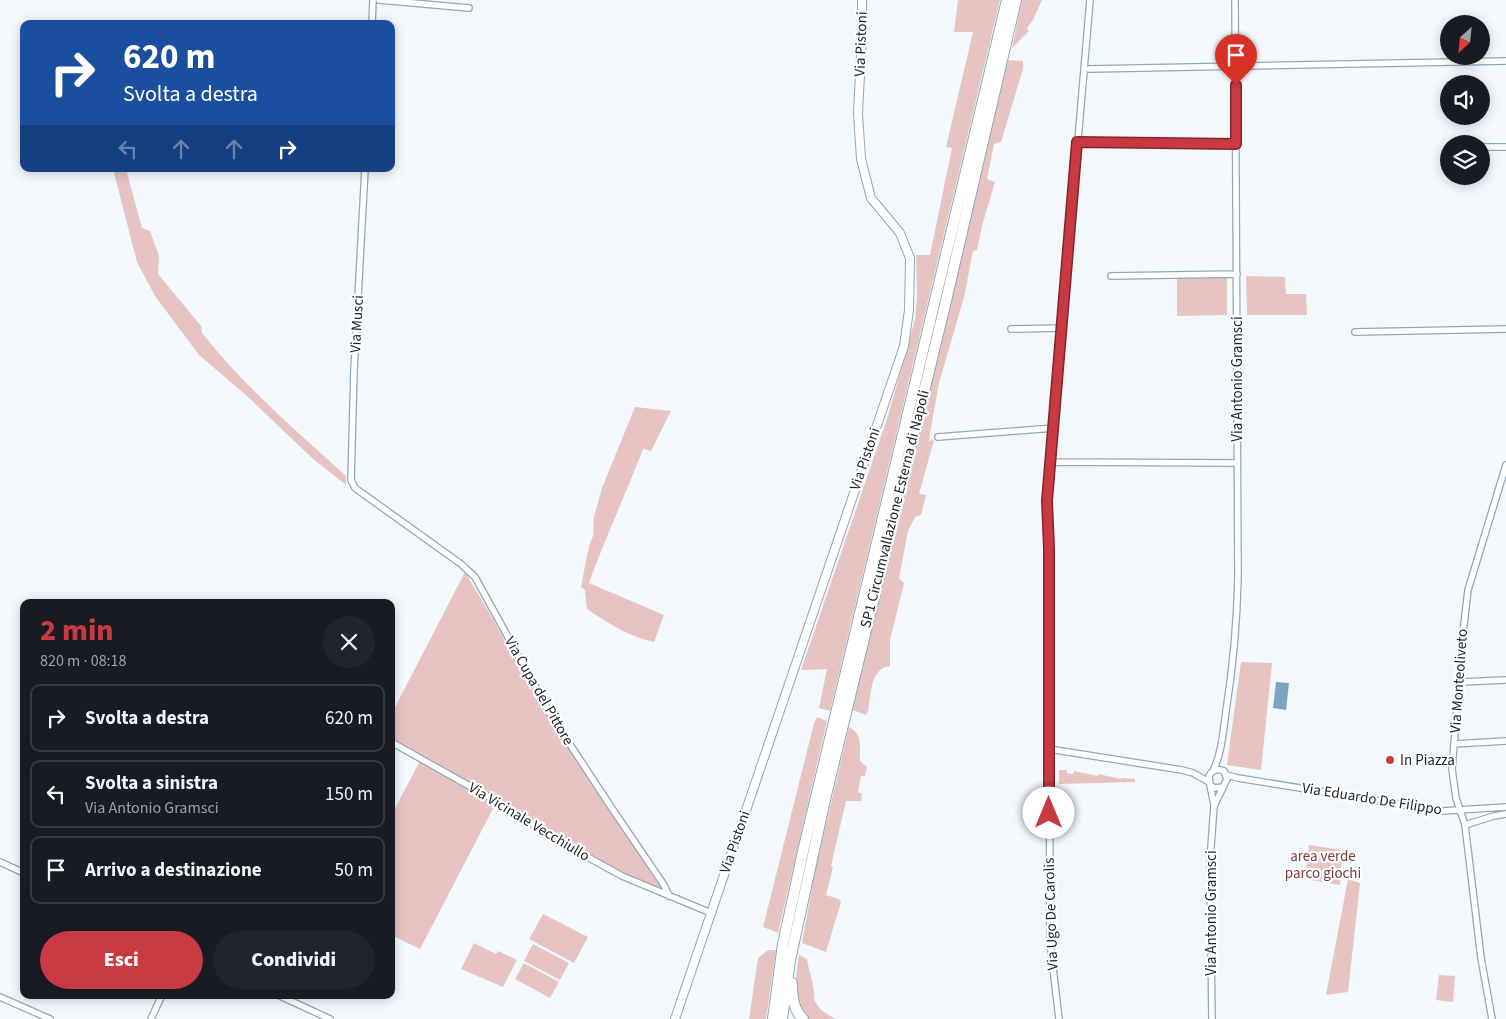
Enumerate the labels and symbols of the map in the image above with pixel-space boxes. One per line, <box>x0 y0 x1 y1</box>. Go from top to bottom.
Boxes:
street label: Via Pistoni <box>849 11 873 77</box>
north arrow <box>1440 15 1490 65</box>
pin <box>1215 34 1257 85</box>
street label: Via Musci <box>345 295 369 353</box>
street label: Via Antonio Gramsci <box>1227 316 1248 442</box>
street label: SP1 Circumvallazione Esterna di Napoli <box>855 388 935 630</box>
street label: Via Pistoni <box>844 425 886 493</box>
street label: Via Monteoliveto <box>1445 628 1473 734</box>
street label: Via Cupa del Pittore <box>499 633 579 749</box>
place label: In Piazza <box>1400 750 1455 771</box>
marker: In Piazza <box>1384 754 1396 766</box>
street label: Via Vicinale Vecchiullo <box>464 777 594 867</box>
street label: Via Eduardo De Filippo <box>1301 778 1443 820</box>
position arrow <box>1022 786 1074 838</box>
street label: Via Pistoni <box>714 808 756 876</box>
park label: area verde parco giochi <box>1285 846 1361 884</box>
street label: Via Antonio Gramsci <box>1201 850 1222 976</box>
street label: Via Ugo De Carolis <box>1039 857 1063 971</box>

